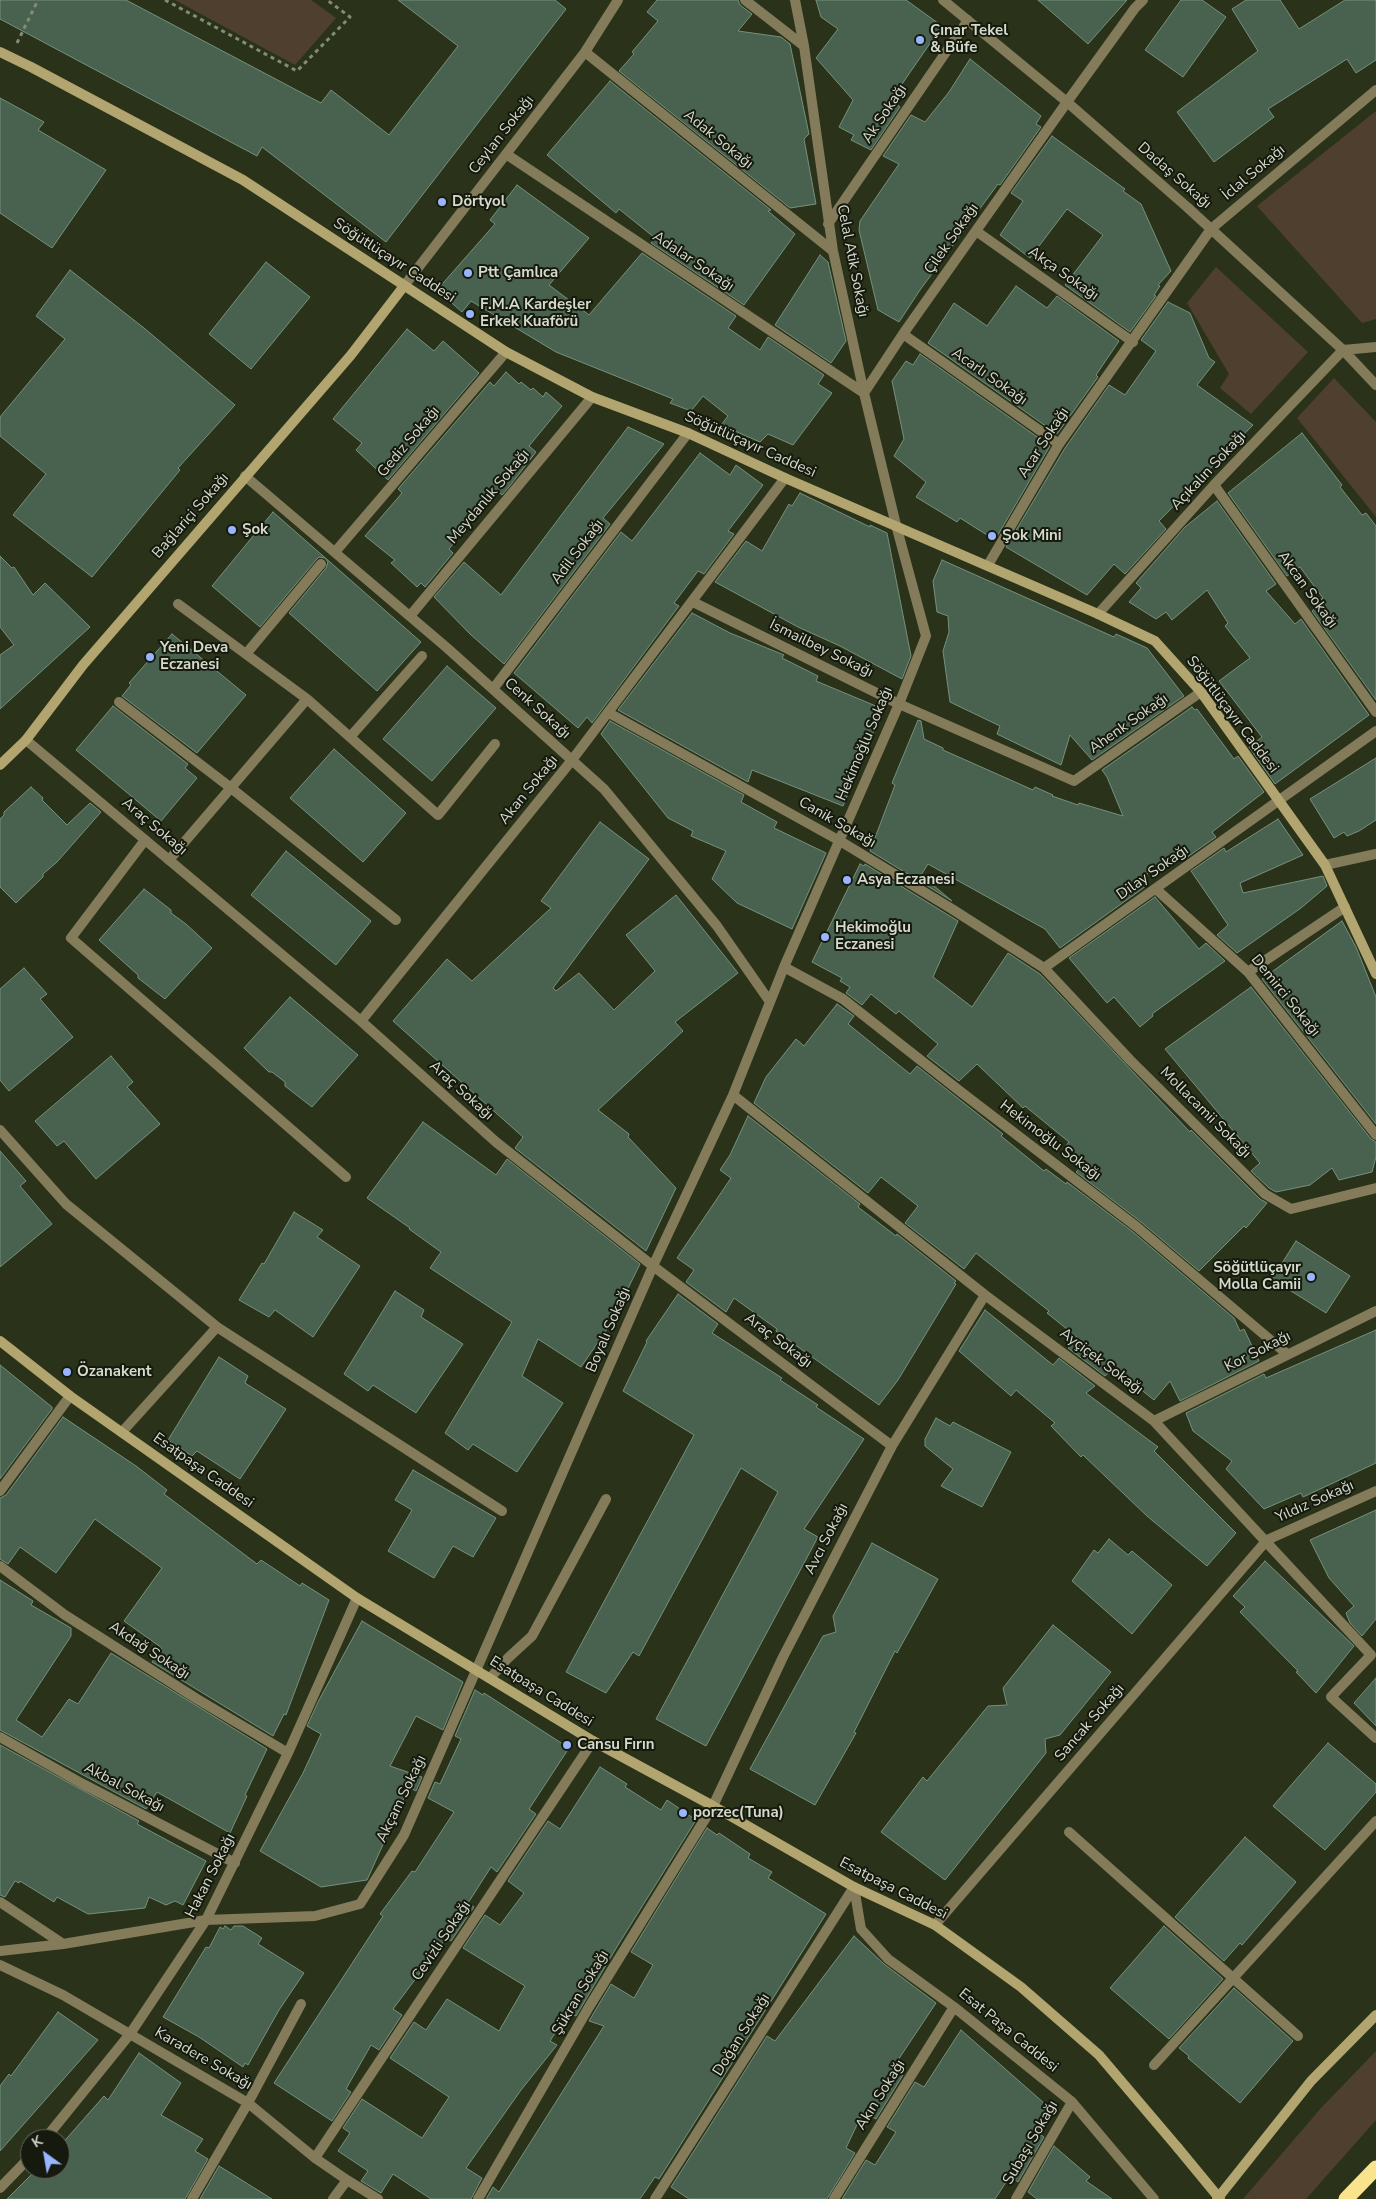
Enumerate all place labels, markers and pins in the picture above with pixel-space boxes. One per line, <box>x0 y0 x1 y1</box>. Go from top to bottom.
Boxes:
place label: Çınar Tekel & Büfe <box>930 22 1008 57</box>
marker: Çınar Tekel & Büfe <box>914 34 926 46</box>
place label: Dörtyol <box>452 193 505 211</box>
marker: Dörtyol <box>436 196 448 208</box>
place label: Ptt Çamlıca <box>478 264 558 282</box>
marker: Ptt Çamlıca <box>462 267 474 279</box>
place label: F.M.A Kardeşler Erkek Kuaförü <box>480 296 591 331</box>
marker: F.M.A Kardeşler Erkek Kuaförü <box>464 308 476 320</box>
place label: Şok <box>242 521 268 539</box>
marker: Şok <box>226 524 238 536</box>
place label: Şok Mini <box>1002 527 1062 545</box>
marker: Şok Mini <box>986 530 998 542</box>
place label: Yeni Deva Eczanesi <box>160 639 228 674</box>
marker: Yeni Deva Eczanesi <box>144 651 156 663</box>
place label: Asya Eczanesi <box>857 871 954 889</box>
marker: Asya Eczanesi <box>841 874 853 886</box>
place label: Hekimoğlu Eczanesi <box>835 919 911 954</box>
marker: Hekimoğlu Eczanesi <box>819 931 831 943</box>
place label: Söğütlüçayır Molla Camii <box>1213 1259 1301 1294</box>
marker: Söğütlüçayır Molla Camii <box>1305 1271 1317 1283</box>
place label: Özanakent <box>77 1363 152 1381</box>
marker: Özanakent <box>61 1366 73 1378</box>
place label: Cansu Fırın <box>577 1736 655 1754</box>
marker: Cansu Fırın <box>561 1739 573 1751</box>
place label: porzec(Tuna) <box>693 1804 784 1822</box>
marker: porzec(Tuna) <box>677 1807 689 1819</box>

